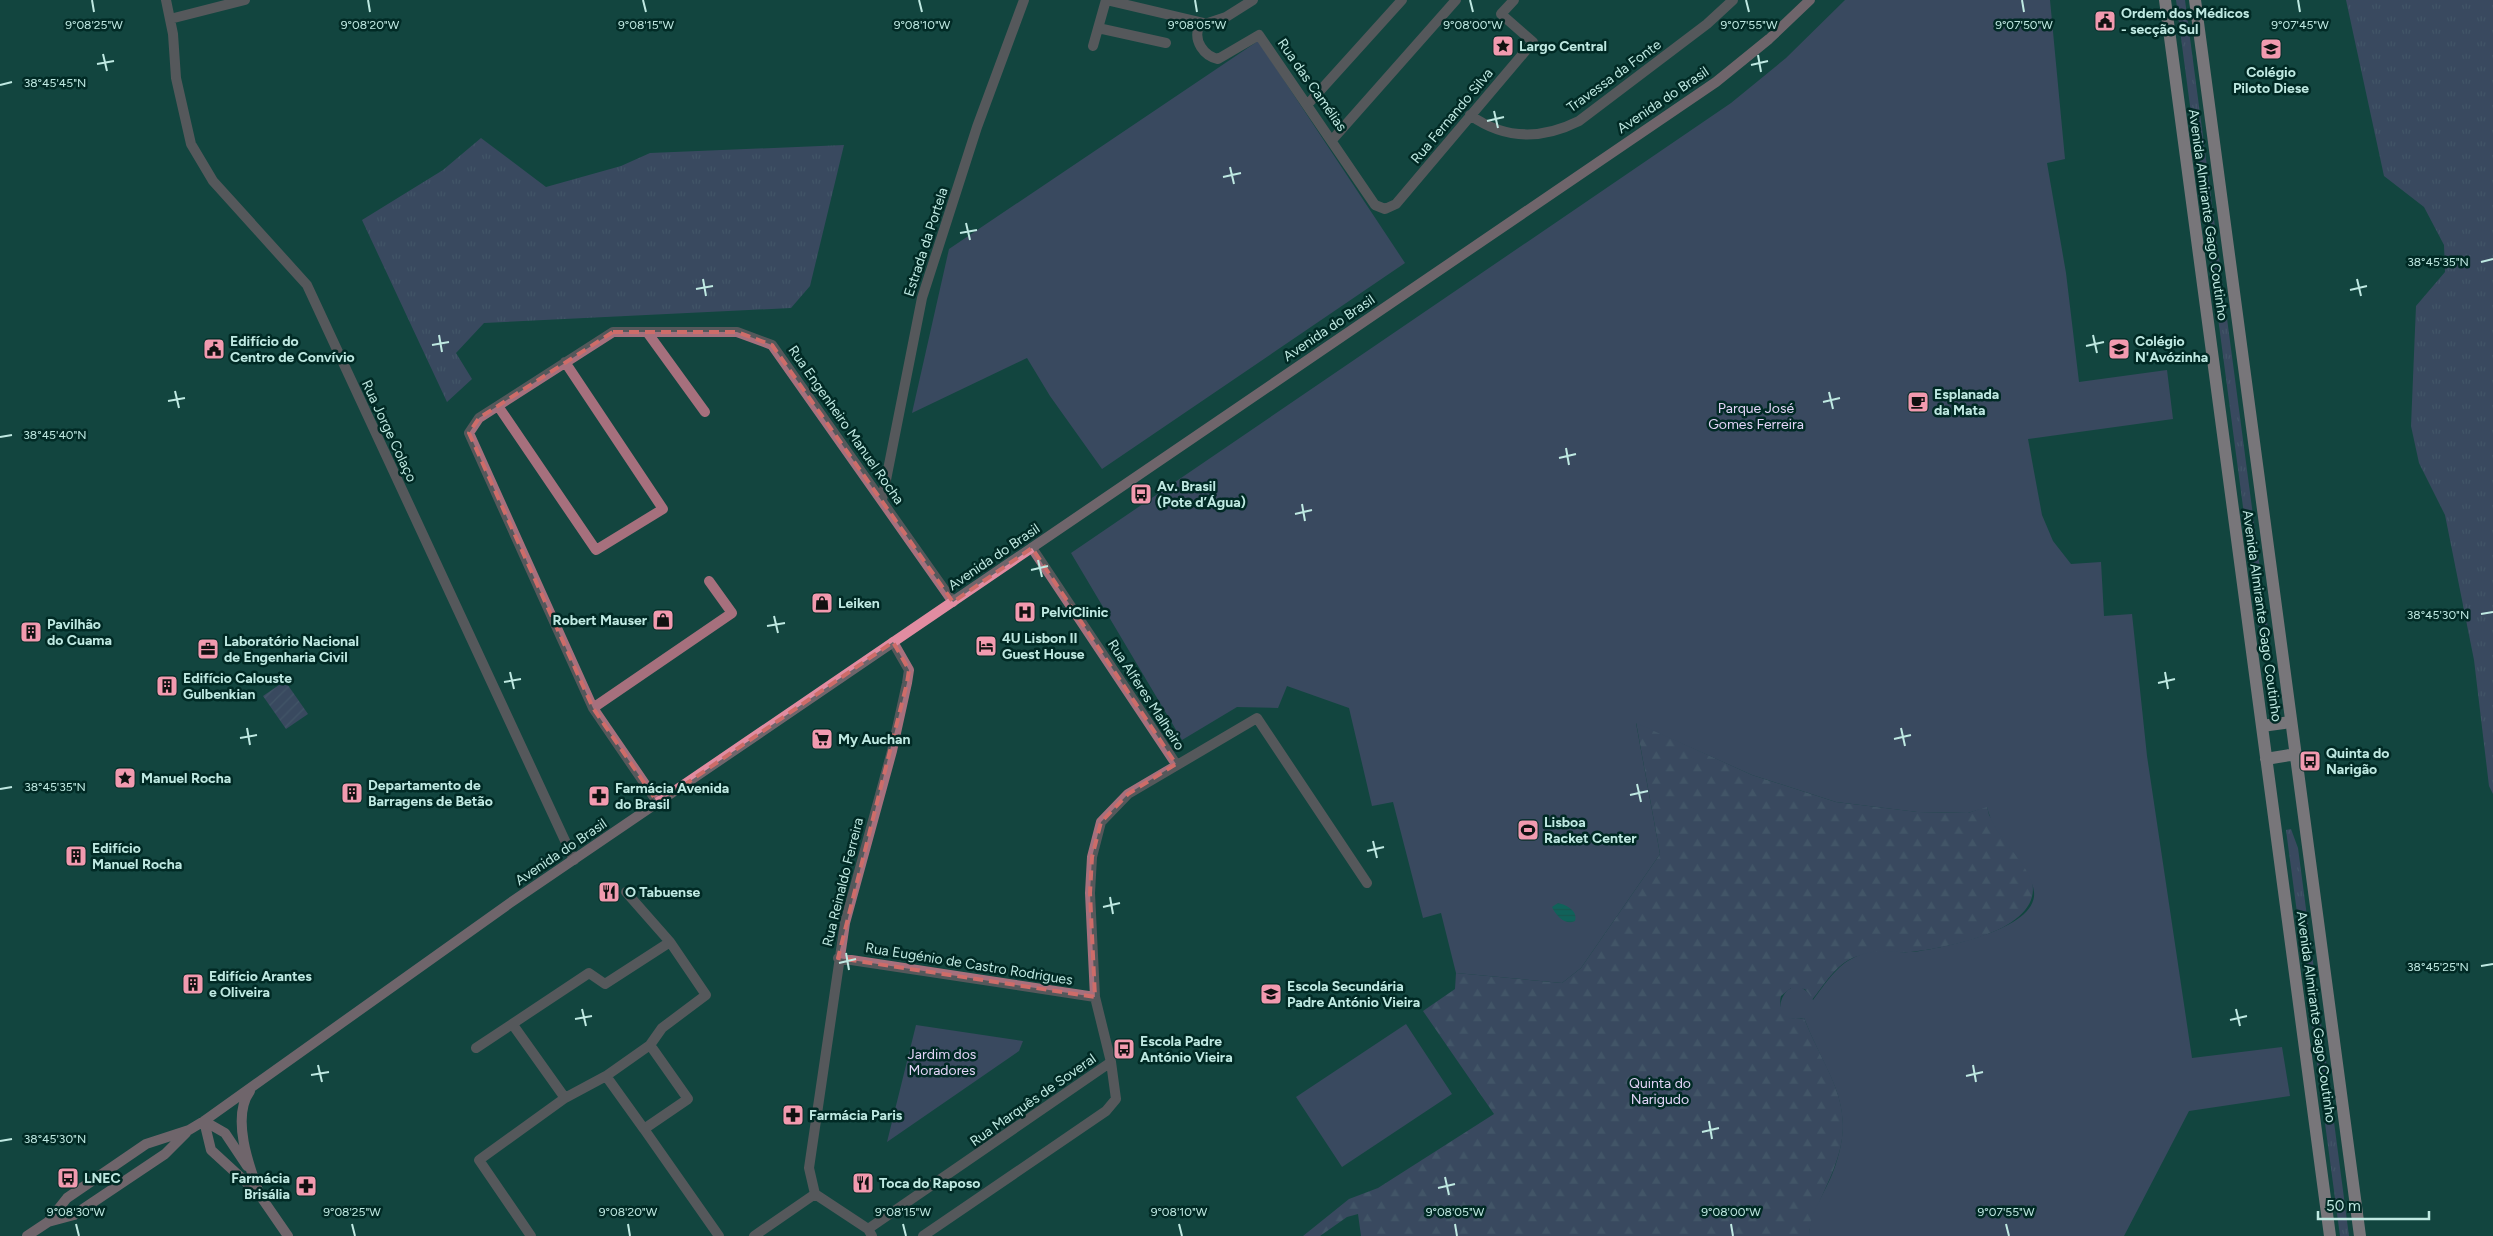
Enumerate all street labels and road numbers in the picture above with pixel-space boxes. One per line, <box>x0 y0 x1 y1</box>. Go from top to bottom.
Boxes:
street label: Rua das Camélias <box>1274 35 1350 135</box>
street label: Travessa da Fonte <box>1564 36 1665 116</box>
street label: Avenida do Brasil <box>1614 63 1712 137</box>
street label: Rua Fernando Silva <box>1407 65 1497 167</box>
street label: Avenida Almirante Gago Coutinho <box>2185 108 2231 322</box>
street label: Estrada da Portela <box>900 185 952 299</box>
street label: Avenida do Brasil <box>1280 291 1378 365</box>
street label: Rua Engenheiro Manuel Rocha <box>784 342 908 508</box>
street label: Rua Jorge Colaço <box>358 377 420 485</box>
street label: Avenida Almirante Gago Coutinho <box>2239 509 2285 723</box>
street label: Avenida do Brasil <box>945 520 1043 594</box>
street label: Rua Alferes Malheiro <box>1104 636 1188 754</box>
street label: Avenida do Brasil <box>512 815 610 889</box>
street label: Rua Reinaldo Ferreira <box>819 816 867 948</box>
street label: Avenida Almirante Gago Coutinho <box>2293 910 2339 1124</box>
street label: Rua Eugénio de Castro Rodrigues <box>864 939 1074 989</box>
street label: Rua Marquês de Soveral <box>967 1050 1099 1150</box>

